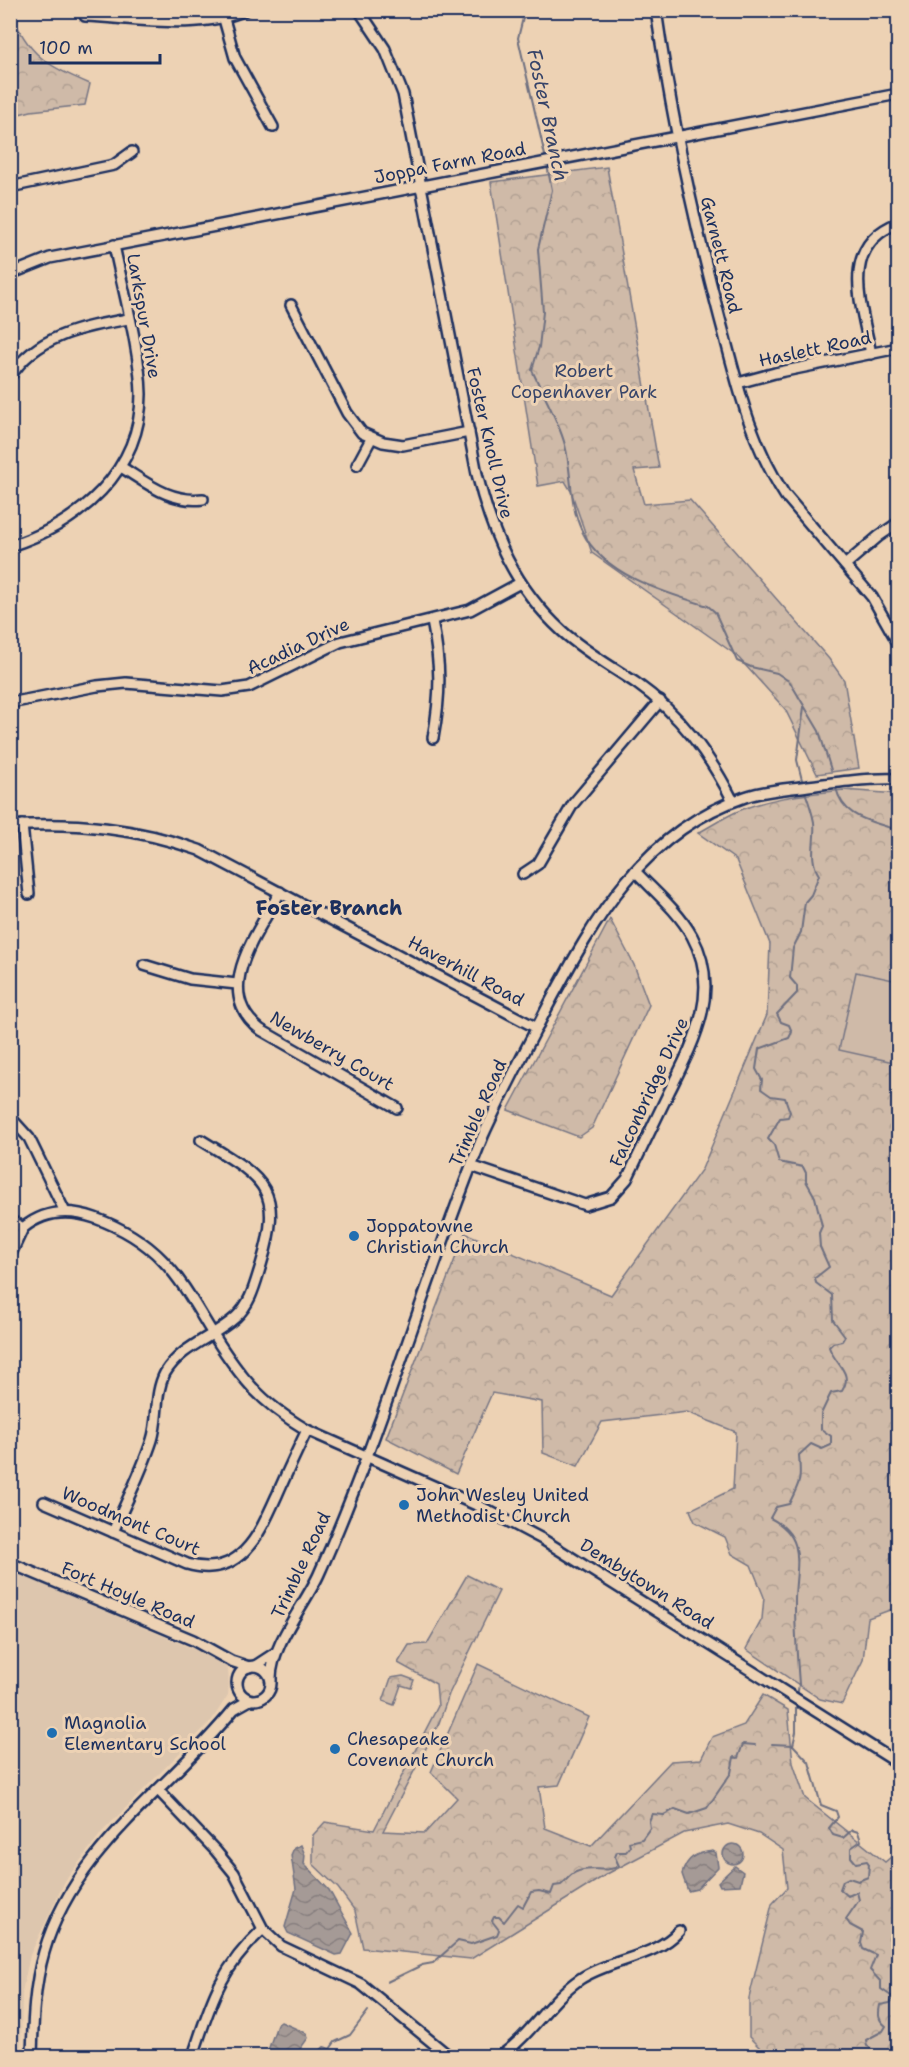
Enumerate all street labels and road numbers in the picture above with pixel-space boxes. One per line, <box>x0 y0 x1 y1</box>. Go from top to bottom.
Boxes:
street label: Joppa Farm Road <box>372 137 528 189</box>
street label: Garnett Road <box>695 194 747 316</box>
street label: Larkspur Drive <box>121 252 167 380</box>
street label: Haslett Road <box>756 325 874 373</box>
street label: Foster Knoll Drive <box>461 365 519 521</box>
street label: Acadia Drive <box>243 612 353 680</box>
street label: Haverhill Road <box>404 930 528 1012</box>
street label: Newberry Court <box>266 1006 399 1096</box>
street label: Falconbridge Drive <box>604 1014 694 1170</box>
street label: Trimble Road <box>444 1056 512 1170</box>
street label: Woodmont Court <box>58 1481 204 1561</box>
street label: Trimble Road <box>266 1508 336 1622</box>
street label: Dembytown Road <box>575 1533 719 1635</box>
street label: Fort Hoyle Road <box>58 1556 198 1634</box>

